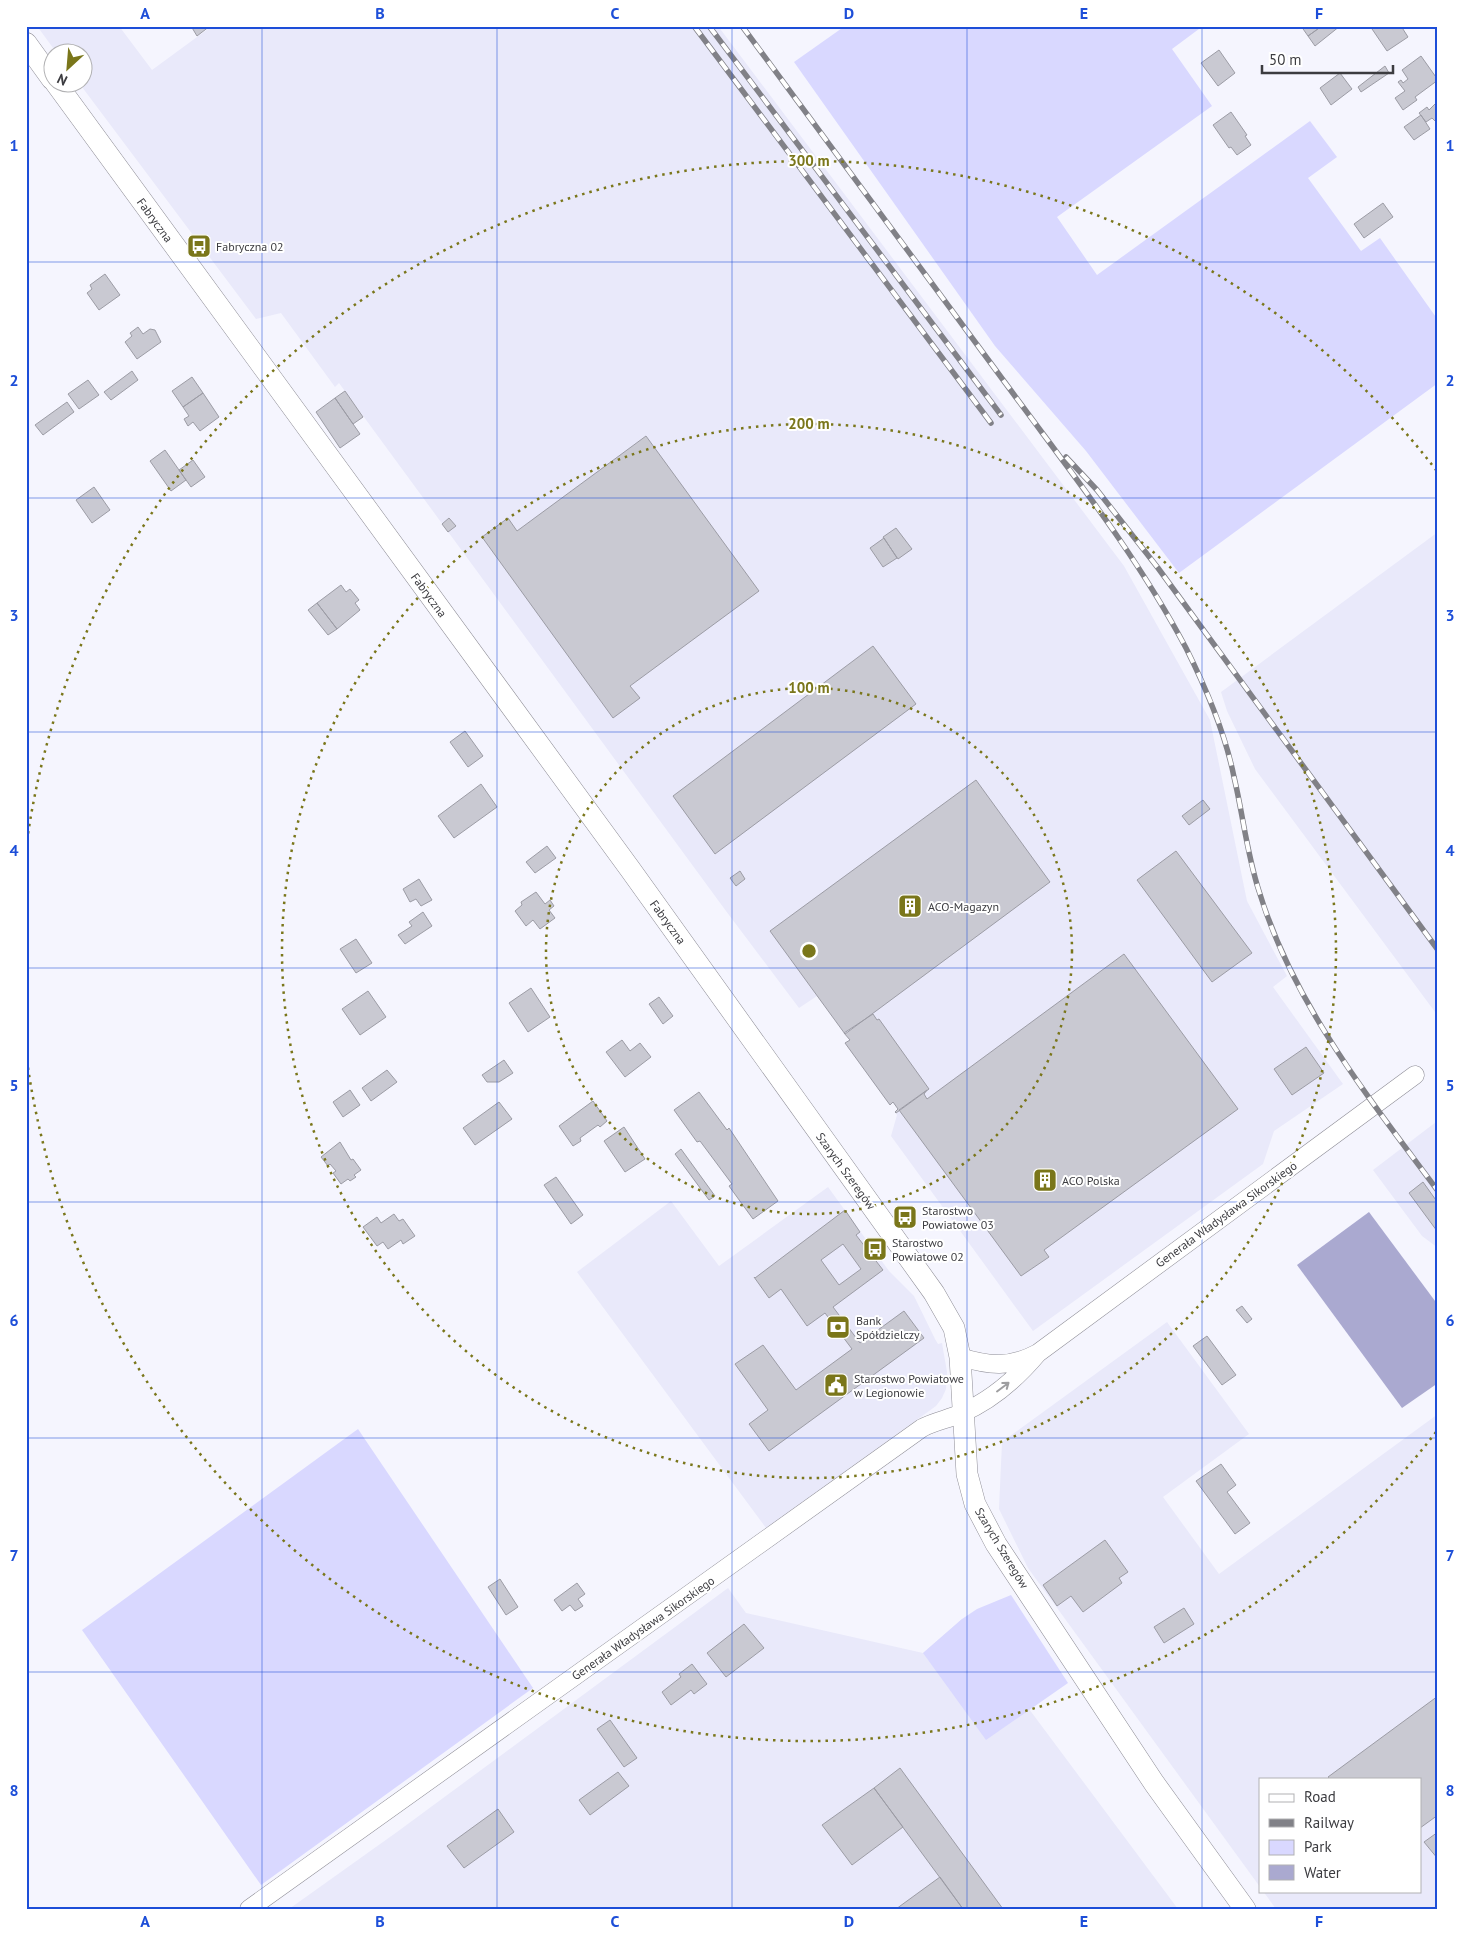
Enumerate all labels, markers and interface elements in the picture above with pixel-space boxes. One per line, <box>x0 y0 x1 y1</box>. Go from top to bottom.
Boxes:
text: A <box>140 3 150 23</box>
text: B <box>375 3 385 23</box>
text: C <box>611 3 620 23</box>
text: D <box>844 3 854 23</box>
text: E <box>1080 3 1088 23</box>
text: F <box>1315 3 1323 23</box>
north arrow <box>42 42 92 92</box>
scale bar <box>1262 42 1393 74</box>
text: 50 m <box>1269 50 1302 69</box>
text: N <box>54 70 70 90</box>
text: 1 <box>9 135 19 155</box>
text: 1 <box>1445 135 1455 155</box>
text: 300 m <box>788 151 830 170</box>
street label: Fabryczna <box>134 195 176 245</box>
bus stop icon: Fabryczna 02 <box>186 233 212 259</box>
place label: Fabryczna 02 <box>216 239 284 254</box>
text: 2 <box>9 370 19 390</box>
text: 2 <box>1445 370 1455 390</box>
text: 200 m <box>788 414 830 433</box>
street label: Fabryczna <box>408 570 450 620</box>
text: 3 <box>9 605 19 625</box>
text: 3 <box>1445 605 1455 625</box>
text: 100 m <box>788 678 830 697</box>
text: 4 <box>9 840 19 860</box>
text: 4 <box>1445 840 1455 860</box>
building icon: ACO-Magazyn <box>897 893 923 919</box>
street label: Fabryczna <box>647 897 689 947</box>
place label: ACO-Magazyn <box>928 899 999 914</box>
centre of rings <box>800 942 818 960</box>
text: 5 <box>9 1075 19 1095</box>
text: 5 <box>1445 1075 1455 1095</box>
street label: Szarych Szeregów <box>813 1130 879 1213</box>
street label: Generała Władysława Sikorskiego <box>1152 1158 1300 1270</box>
building icon: ACO Polska <box>1032 1167 1058 1193</box>
place label: ACO Polska <box>1062 1173 1120 1188</box>
place label: Starostwo Powiatowe 03 <box>922 1203 994 1232</box>
bus stop icon: Starostwo Powiatowe 03 <box>892 1204 918 1230</box>
place label: Starostwo Powiatowe 02 <box>892 1235 964 1264</box>
bus stop icon: Starostwo Powiatowe 02 <box>862 1236 888 1262</box>
text: 6 <box>9 1310 19 1330</box>
text: 6 <box>1445 1310 1455 1330</box>
place label: Bank Spółdzielczy <box>856 1313 920 1342</box>
bank icon: Bank Spółdzielczy <box>825 1314 851 1340</box>
place label: Starostwo Powiatowe w Legionowie <box>854 1371 964 1400</box>
public building icon: Starostwo Powiatowe w Legionowie <box>823 1372 849 1398</box>
one-way arrow <box>996 1382 1010 1392</box>
street label: Szarych Szeregów <box>972 1505 1032 1591</box>
text: 7 <box>9 1545 19 1565</box>
text: 7 <box>1445 1545 1455 1565</box>
street label: Generała Władysława Sikorskiego <box>569 1573 717 1683</box>
legend <box>1259 1778 1422 1892</box>
text: 8 <box>9 1780 19 1800</box>
text: 8 <box>1445 1780 1455 1800</box>
text: Road <box>1304 1787 1336 1806</box>
text: Railway <box>1304 1813 1354 1832</box>
text: Park <box>1304 1837 1332 1856</box>
text: Water <box>1304 1863 1341 1882</box>
text: A <box>140 1911 150 1931</box>
text: B <box>375 1911 385 1931</box>
text: C <box>611 1911 620 1931</box>
text: D <box>844 1911 854 1931</box>
text: E <box>1080 1911 1088 1931</box>
text: F <box>1315 1911 1323 1931</box>

